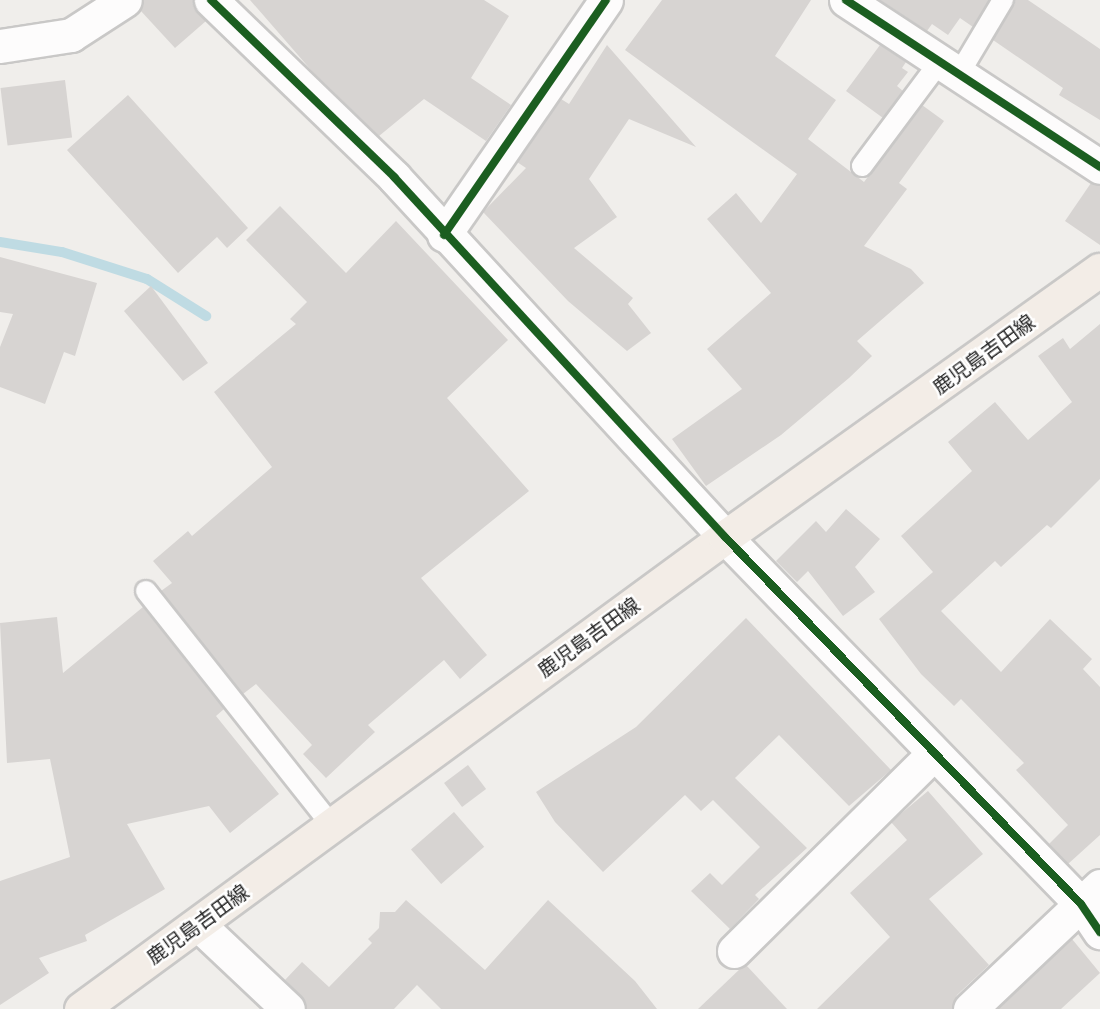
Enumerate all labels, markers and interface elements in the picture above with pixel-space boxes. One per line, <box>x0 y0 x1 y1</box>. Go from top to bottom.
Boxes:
street label: 鹿児島吉田線 <box>928 310 1040 400</box>
street label: 鹿児島吉田線 <box>533 593 645 683</box>
street label: 鹿児島吉田線 <box>142 880 254 970</box>

